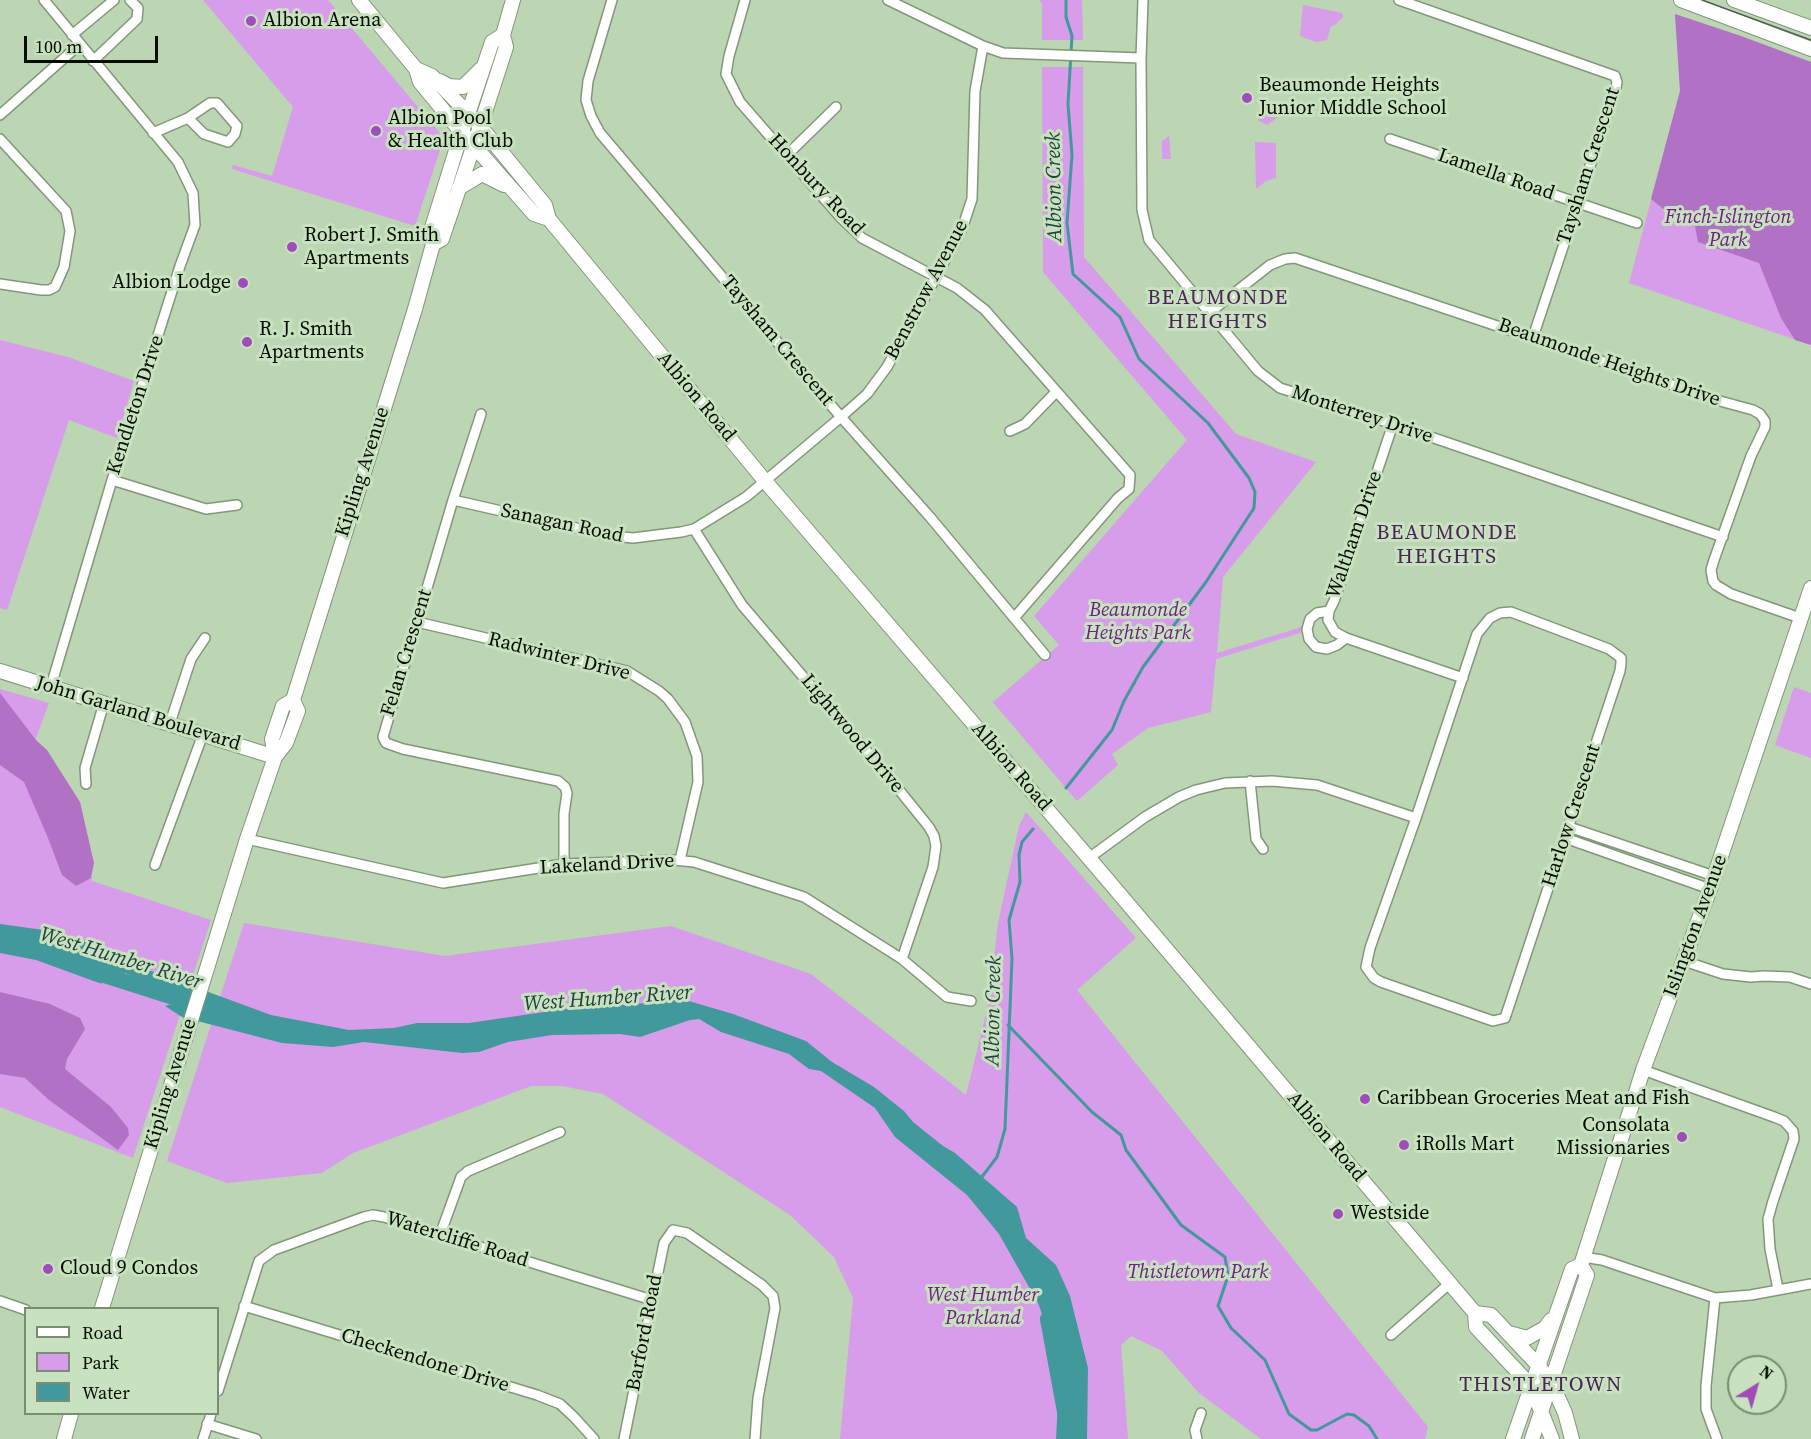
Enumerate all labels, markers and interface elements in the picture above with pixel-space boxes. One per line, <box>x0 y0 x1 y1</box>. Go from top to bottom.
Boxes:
place label: Albion Arena <box>263 9 382 33</box>
marker: Albion Arena <box>244 14 258 28</box>
scale bar <box>27 24 160 62</box>
text: 100 m <box>35 34 82 59</box>
place label: Beaumonde Heights Junior Middle School <box>1259 74 1447 121</box>
street label: Taysham Crescent <box>1552 85 1626 247</box>
marker: Beaumonde Heights Junior Middle School <box>1240 91 1254 105</box>
place label: Albion Pool & Health Club <box>388 107 513 154</box>
marker: Albion Pool & Health Club <box>369 124 383 138</box>
street label: Honbury Road <box>763 129 869 241</box>
water label: Albion Creek <box>1041 132 1069 242</box>
street label: Lamella Road <box>1434 144 1558 206</box>
park label: Finch-Islington Park <box>1665 206 1791 253</box>
street label: Benstrow Avenue <box>880 216 974 364</box>
place label: Robert J. Smith Apartments <box>304 224 439 271</box>
marker: Robert J. Smith Apartments <box>285 240 299 254</box>
place label: Albion Lodge <box>112 271 231 295</box>
street label: Taysham Crescent <box>715 271 839 411</box>
marker: Albion Lodge <box>236 276 250 290</box>
district label: BEAUMONDE HEIGHTS <box>1147 286 1289 336</box>
street label: Beaumonde Heights Drive <box>1495 314 1723 412</box>
place label: R. J. Smith Apartments <box>259 318 364 365</box>
street label: Kendleton Drive <box>102 332 170 478</box>
marker: R. J. Smith Apartments <box>240 335 254 349</box>
street label: Albion Road <box>652 347 740 447</box>
street label: Monterrey Drive <box>1288 381 1436 449</box>
street label: Kipling Avenue <box>331 404 395 540</box>
street label: Waltham Drive <box>1322 468 1388 602</box>
street label: Sanagan Road <box>499 499 625 549</box>
district label: BEAUMONDE HEIGHTS <box>1376 521 1518 571</box>
street label: Felan Crescent <box>376 587 438 719</box>
park label: Beaumonde Heights Park <box>1085 599 1191 646</box>
street label: Radwinter Drive <box>485 628 633 686</box>
street label: Lightwood Drive <box>795 670 909 798</box>
street label: John Garland Boulevard <box>33 671 243 757</box>
street label: Albion Road <box>966 718 1056 816</box>
street label: Harlow Crescent <box>1538 742 1606 890</box>
street label: Lakeland Drive <box>539 849 675 881</box>
street label: Islington Avenue <box>1659 852 1733 1000</box>
water label: West Humber River <box>37 922 205 996</box>
water label: Albion Creek <box>980 956 1008 1066</box>
water label: West Humber River <box>523 981 693 1017</box>
street label: Kipling Avenue <box>140 1016 202 1152</box>
street label: Albion Road <box>1282 1087 1370 1187</box>
place label: Caribbean Groceries Meat and Fish <box>1377 1087 1690 1111</box>
marker: Caribbean Groceries Meat and Fish <box>1358 1092 1372 1106</box>
place label: Consolata Missionaries <box>1556 1114 1670 1161</box>
marker: Consolata Missionaries <box>1675 1130 1689 1144</box>
place label: iRolls Mart <box>1416 1133 1514 1157</box>
marker: iRolls Mart <box>1397 1138 1411 1152</box>
place label: Westside <box>1350 1202 1429 1226</box>
street label: Watercliffe Road <box>383 1207 531 1273</box>
marker: Westside <box>1331 1207 1345 1221</box>
place label: Cloud 9 Condos <box>60 1257 198 1281</box>
park label: Thistletown Park <box>1127 1261 1269 1285</box>
marker: Cloud 9 Condos <box>41 1262 55 1276</box>
street label: Barford Road <box>622 1273 668 1393</box>
park label: West Humber Parkland <box>927 1284 1039 1331</box>
legend <box>24 1307 219 1415</box>
text: Road <box>82 1320 123 1345</box>
street label: Checkendone Drive <box>338 1324 512 1398</box>
text: Park <box>82 1350 119 1375</box>
north arrow <box>1727 1355 1787 1415</box>
text: N <box>1755 1360 1778 1385</box>
district label: THISTLETOWN <box>1459 1373 1623 1399</box>
text: Water <box>82 1380 130 1405</box>

